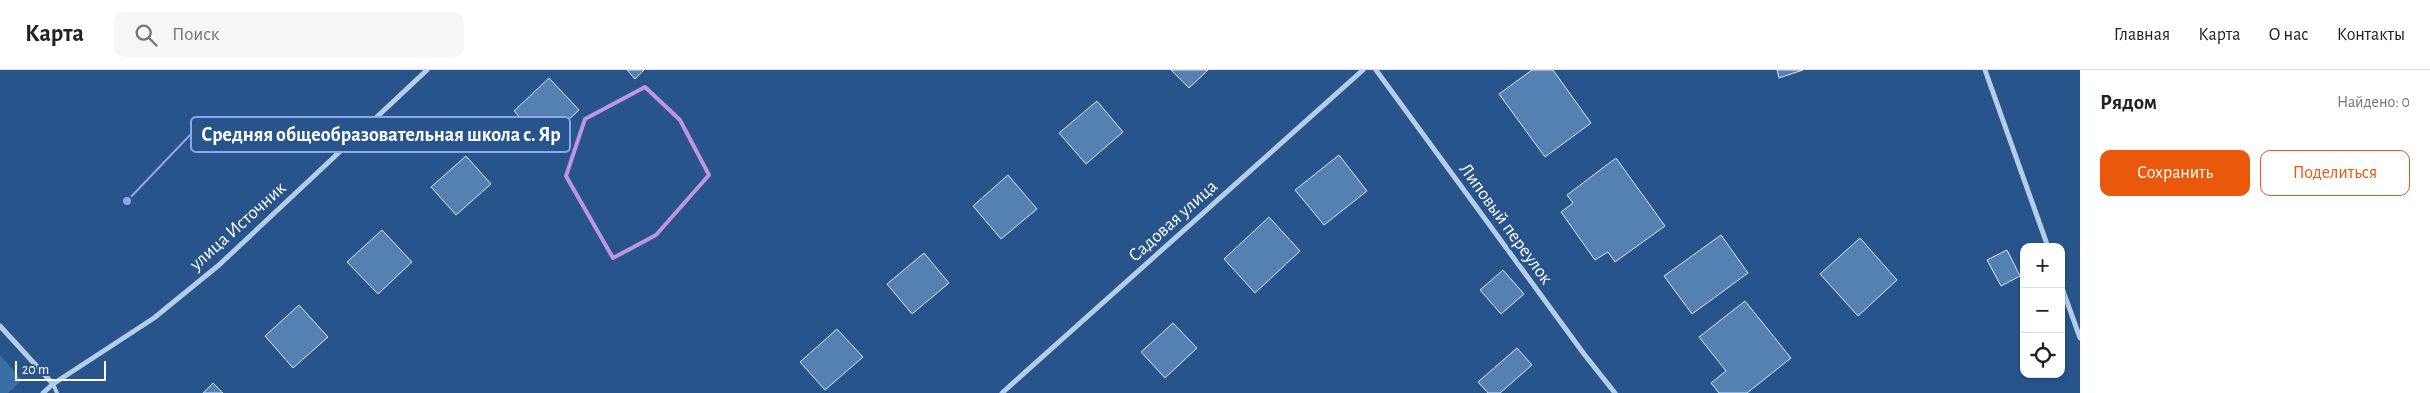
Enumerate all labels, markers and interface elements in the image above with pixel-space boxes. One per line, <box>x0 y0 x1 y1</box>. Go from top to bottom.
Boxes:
search box <box>114 12 464 57</box>
icon: search <box>132 21 160 49</box>
text: Карта <box>25 22 84 46</box>
text: Поиск <box>172 25 219 44</box>
text: Главная <box>2114 26 2170 44</box>
text: Карта <box>2198 26 2240 44</box>
text: О нас <box>2268 26 2309 44</box>
text: Контакты <box>2337 26 2405 44</box>
text: Рядом <box>2100 92 2157 113</box>
text: Найдено: 0 <box>2337 94 2410 110</box>
callout: Средняя общеобразовательная школа с. Яр <box>191 117 570 152</box>
text: Средняя общеобразовательная школа с. Яр <box>201 125 561 145</box>
button: Сохранить <box>2100 150 2250 196</box>
button: Поделиться <box>2260 150 2410 196</box>
street label: Липовый переулок <box>1456 160 1556 288</box>
street label: Садовая улица <box>1125 176 1221 266</box>
street label: улица Источник <box>186 178 290 275</box>
map controls <box>2020 243 2065 378</box>
button: + <box>2020 243 2065 288</box>
button: − <box>2020 288 2065 333</box>
button: locate <box>2020 333 2065 378</box>
scale bar <box>15 358 106 381</box>
text: 20 m <box>22 363 49 377</box>

